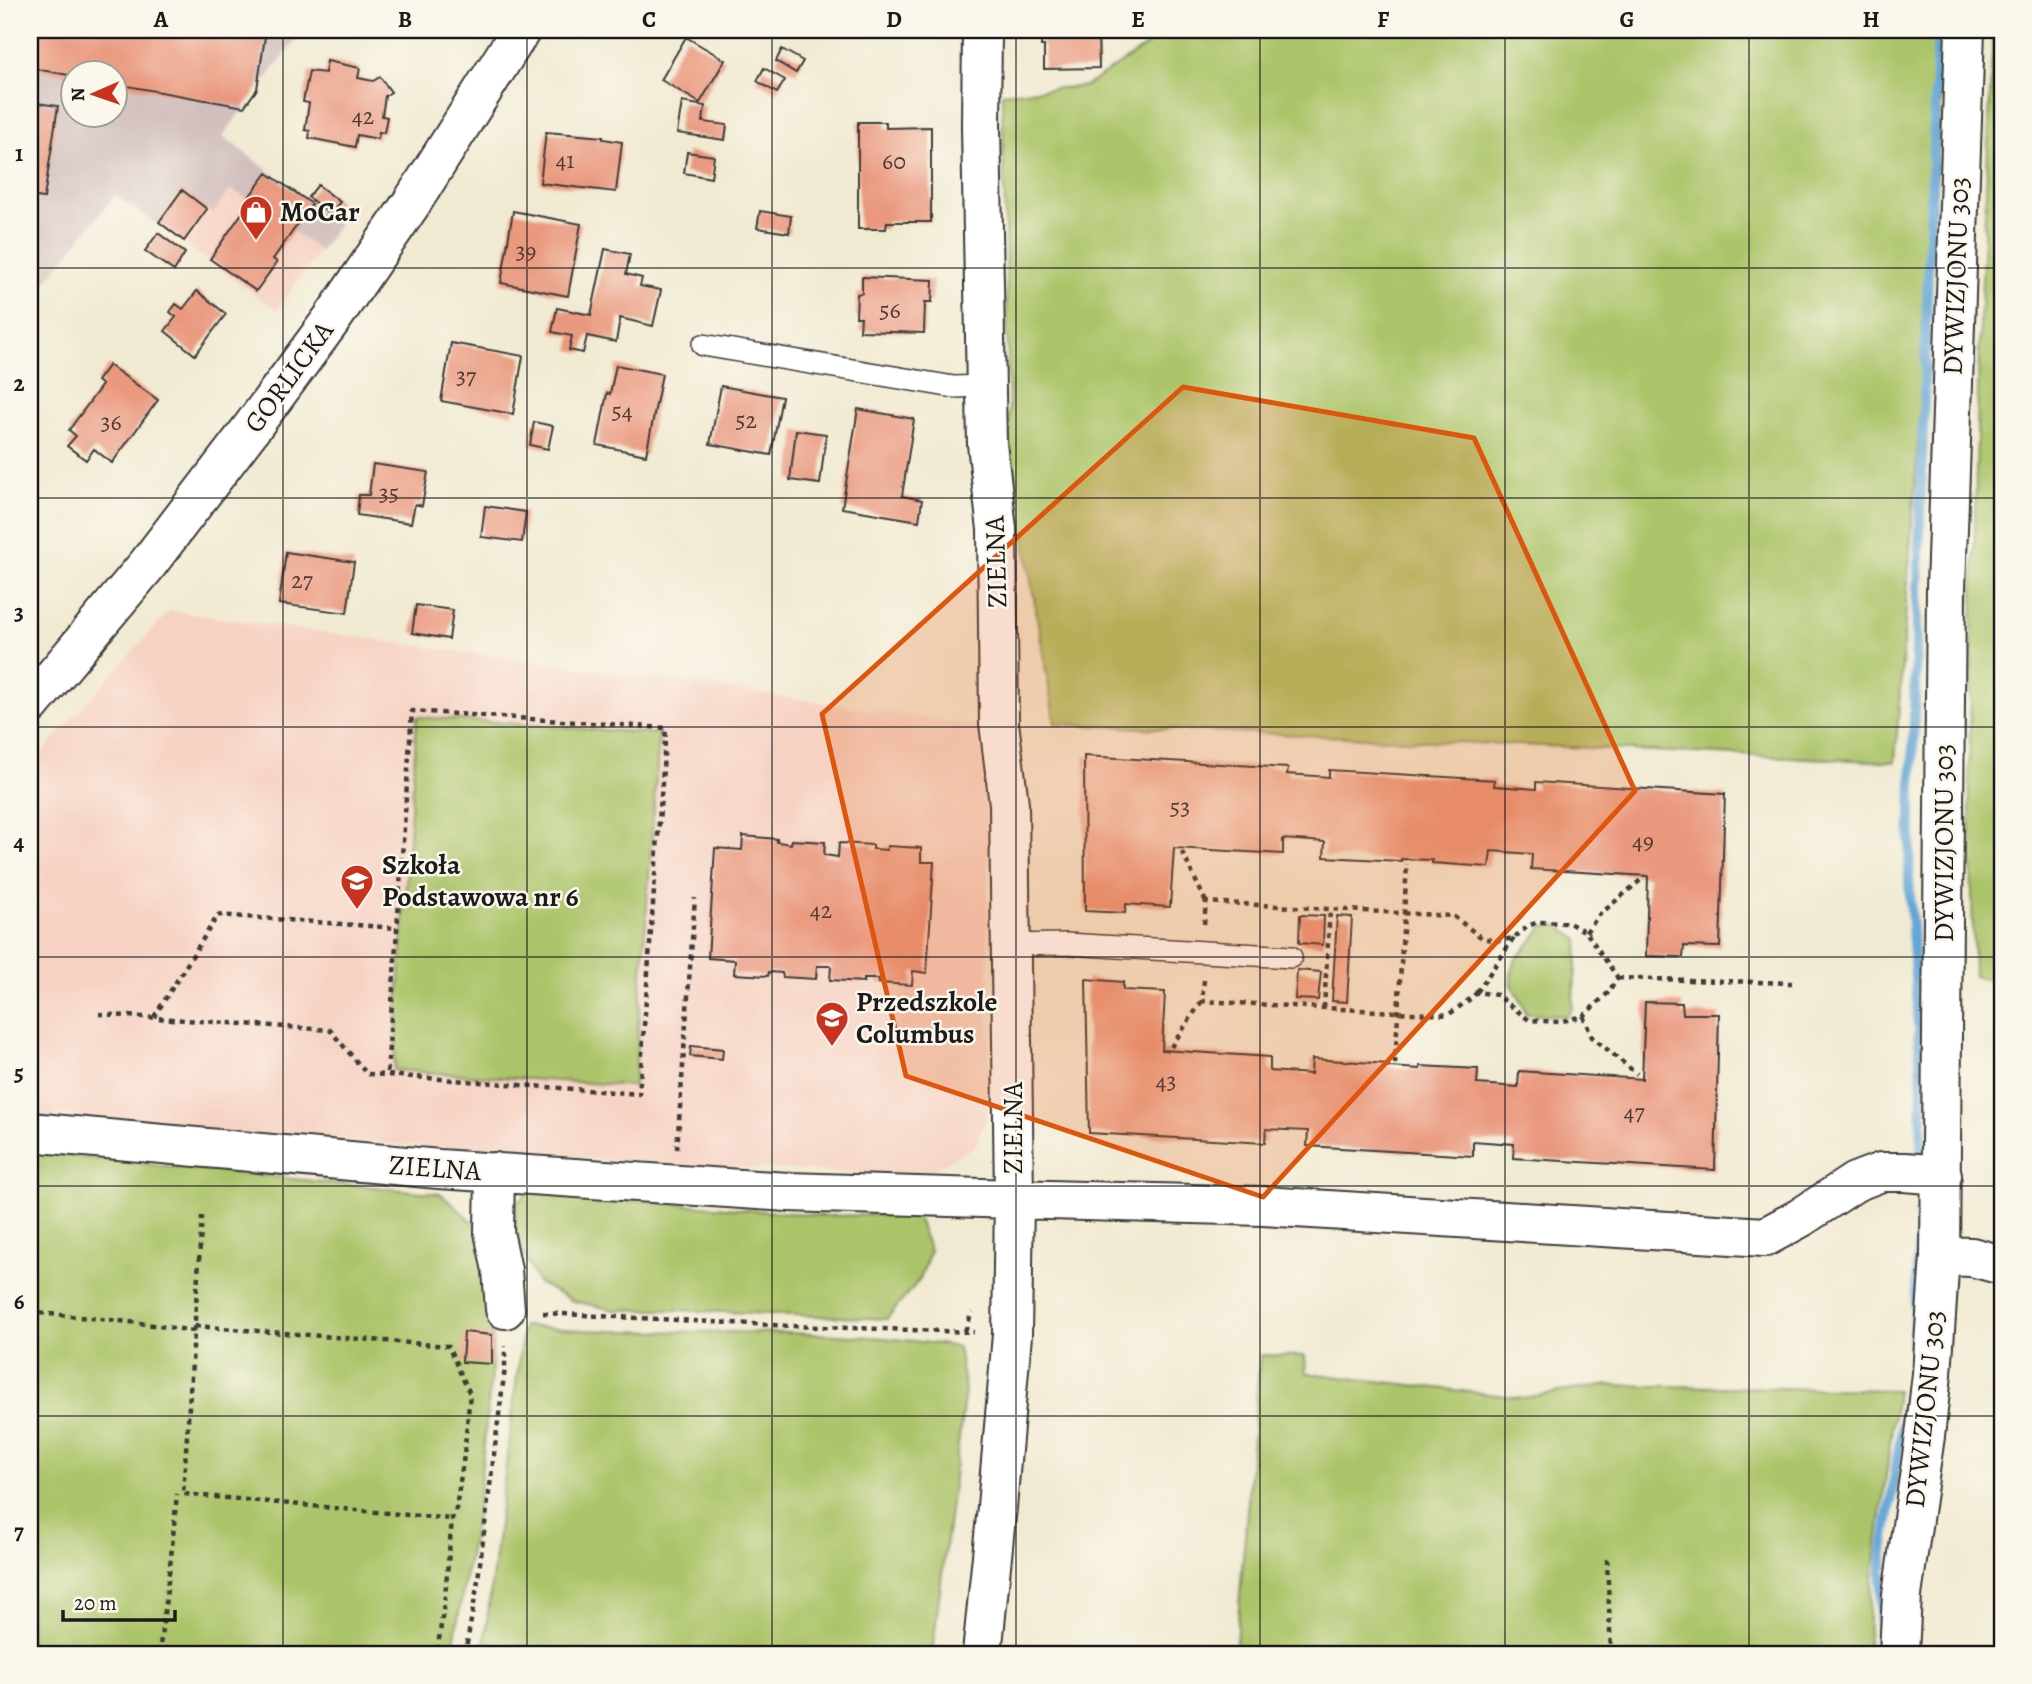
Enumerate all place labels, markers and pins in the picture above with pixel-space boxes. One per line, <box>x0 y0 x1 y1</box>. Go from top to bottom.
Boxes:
shop icon: MoCar <box>237 193 275 242</box>
place label: MoCar <box>280 193 360 231</box>
place label: Szkoła Podstawowa nr 6 <box>382 846 579 916</box>
school or university icon: Szkoła Podstawowa nr 6 <box>338 862 376 911</box>
place label: Przedszkole Columbus <box>856 983 997 1053</box>
school or university icon: Przedszkole Columbus <box>813 999 851 1048</box>

